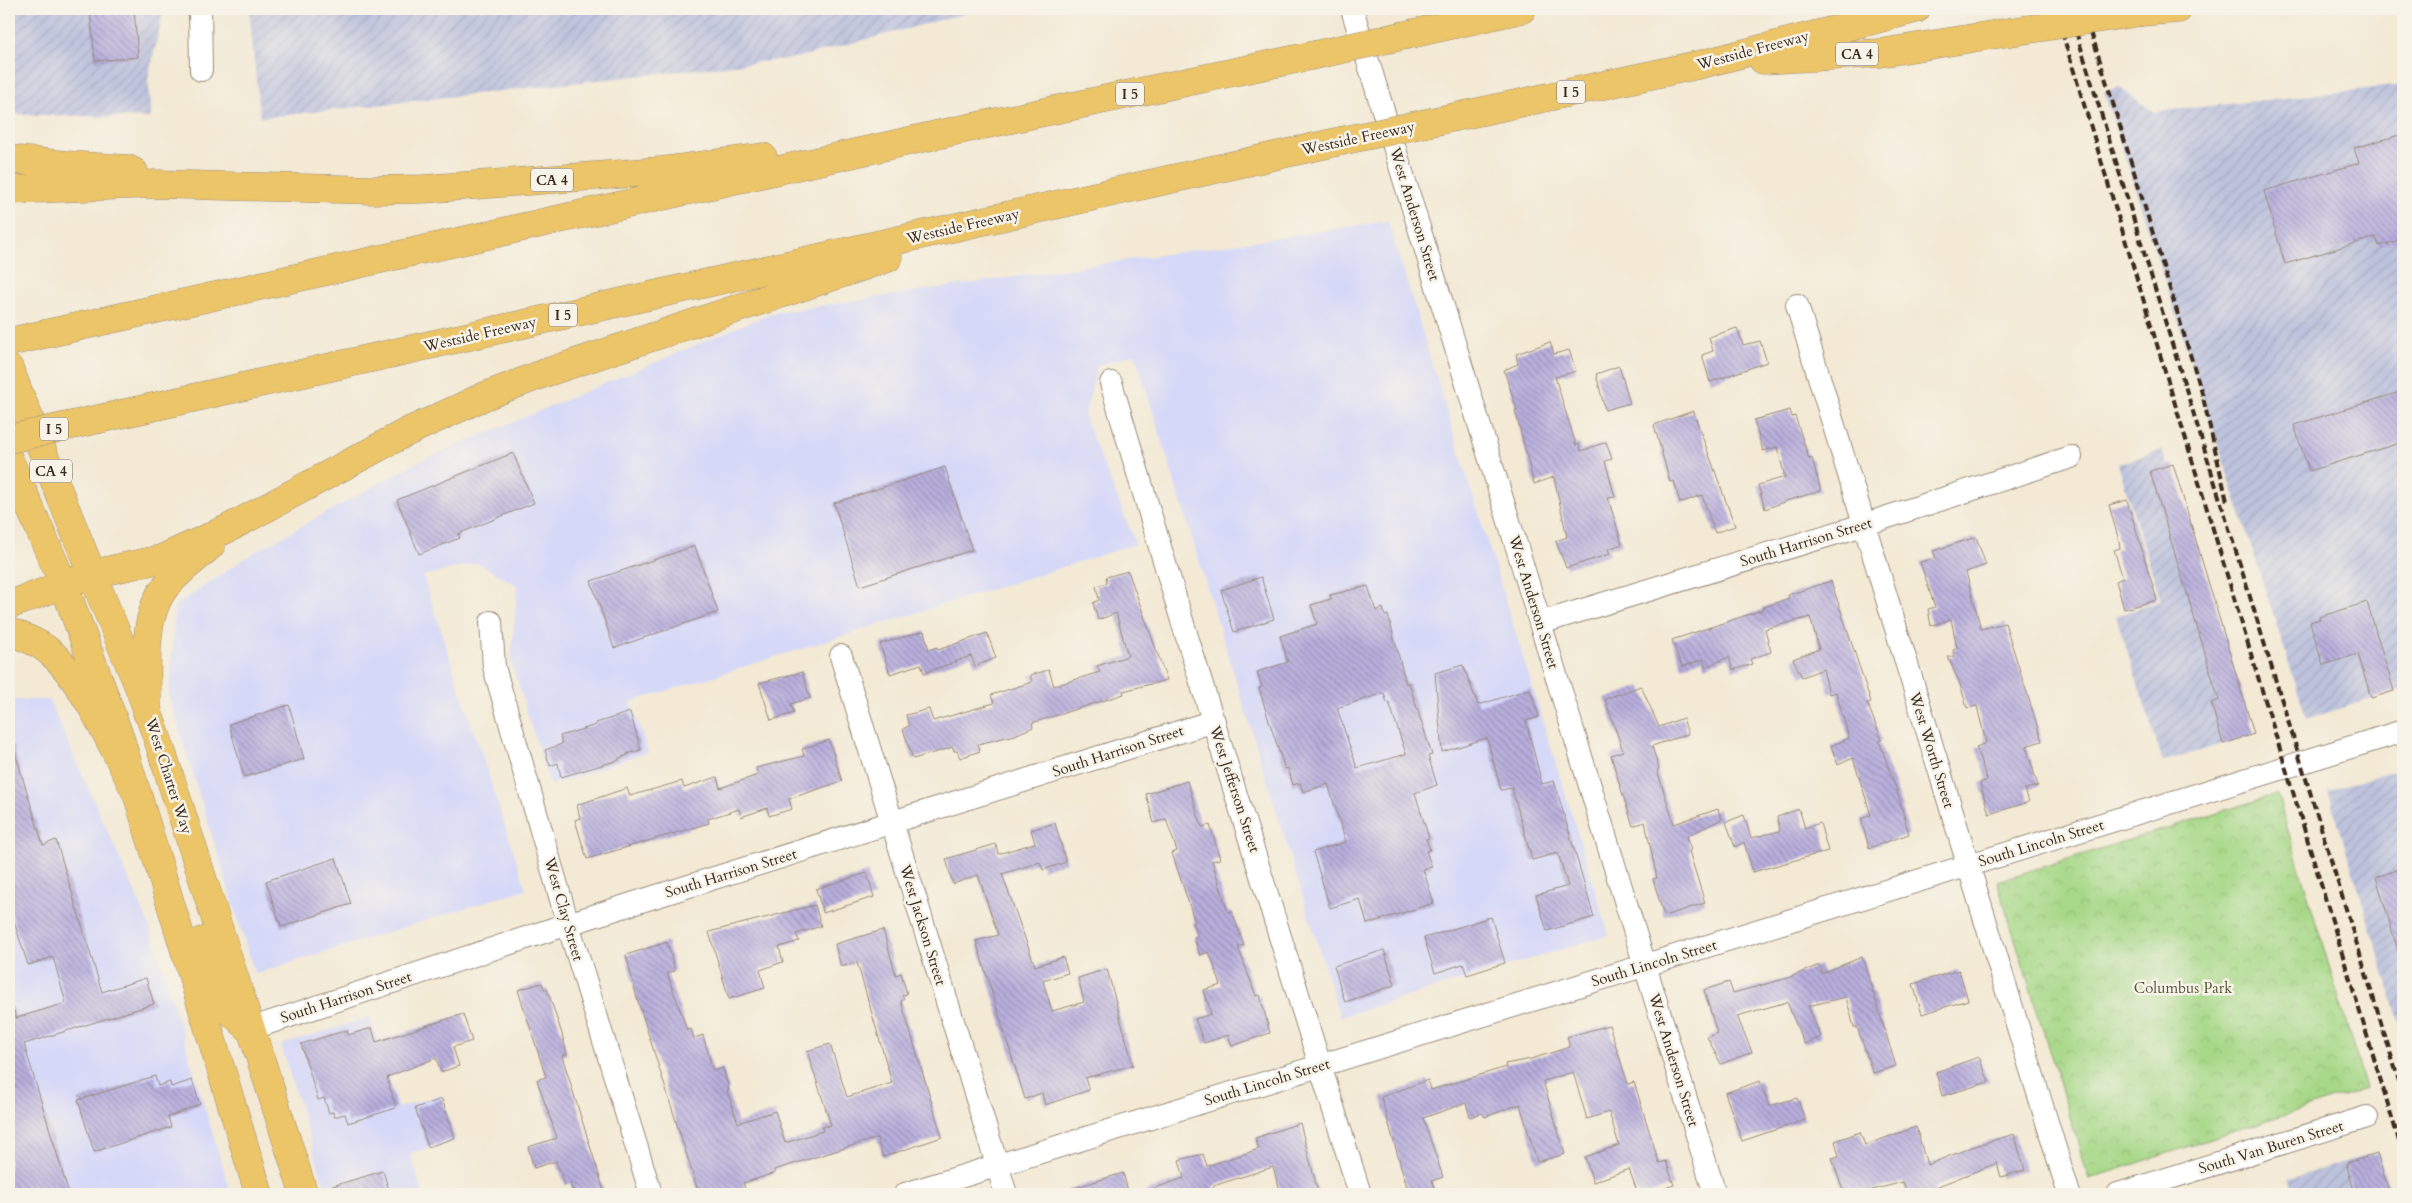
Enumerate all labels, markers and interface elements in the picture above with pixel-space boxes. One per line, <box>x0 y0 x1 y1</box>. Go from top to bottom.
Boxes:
street label: Westside Freeway <box>1694 25 1811 75</box>
road number: CA 4 <box>1836 42 1878 66</box>
road number: I 5 <box>1557 80 1585 104</box>
road number: I 5 <box>1116 82 1144 106</box>
street label: Westside Freeway <box>1299 116 1417 160</box>
street label: West Anderson Street <box>1385 144 1445 283</box>
road number: CA 4 <box>531 168 573 192</box>
street label: Westside Freeway <box>904 203 1021 249</box>
road number: I 5 <box>549 304 577 326</box>
street label: Westside Freeway <box>421 311 538 357</box>
road number: I 5 <box>40 418 68 440</box>
road number: CA 4 <box>30 460 72 482</box>
street label: South Harrison Street <box>1738 512 1875 572</box>
street label: West Anderson Street <box>1504 532 1564 671</box>
street label: West Worth Street <box>1905 689 1959 811</box>
street label: West Charter Way <box>141 714 197 837</box>
street label: South Harrison Street <box>1050 720 1186 782</box>
street label: West Jefferson Street <box>1205 722 1265 855</box>
street label: South Lincoln Street <box>1976 814 2106 872</box>
street label: South Harrison Street <box>663 843 800 903</box>
street label: West Clay Street <box>539 854 588 963</box>
street label: West Jackson Street <box>895 861 951 988</box>
street label: South Lincoln Street <box>1589 934 1719 992</box>
street label: South Harrison Street <box>278 966 414 1028</box>
park label: Columbus Park <box>2134 978 2232 998</box>
street label: West Anderson Street <box>1644 990 1704 1129</box>
street label: South Lincoln Street <box>1202 1053 1332 1111</box>
street label: South Van Buren Street <box>2196 1115 2346 1179</box>

